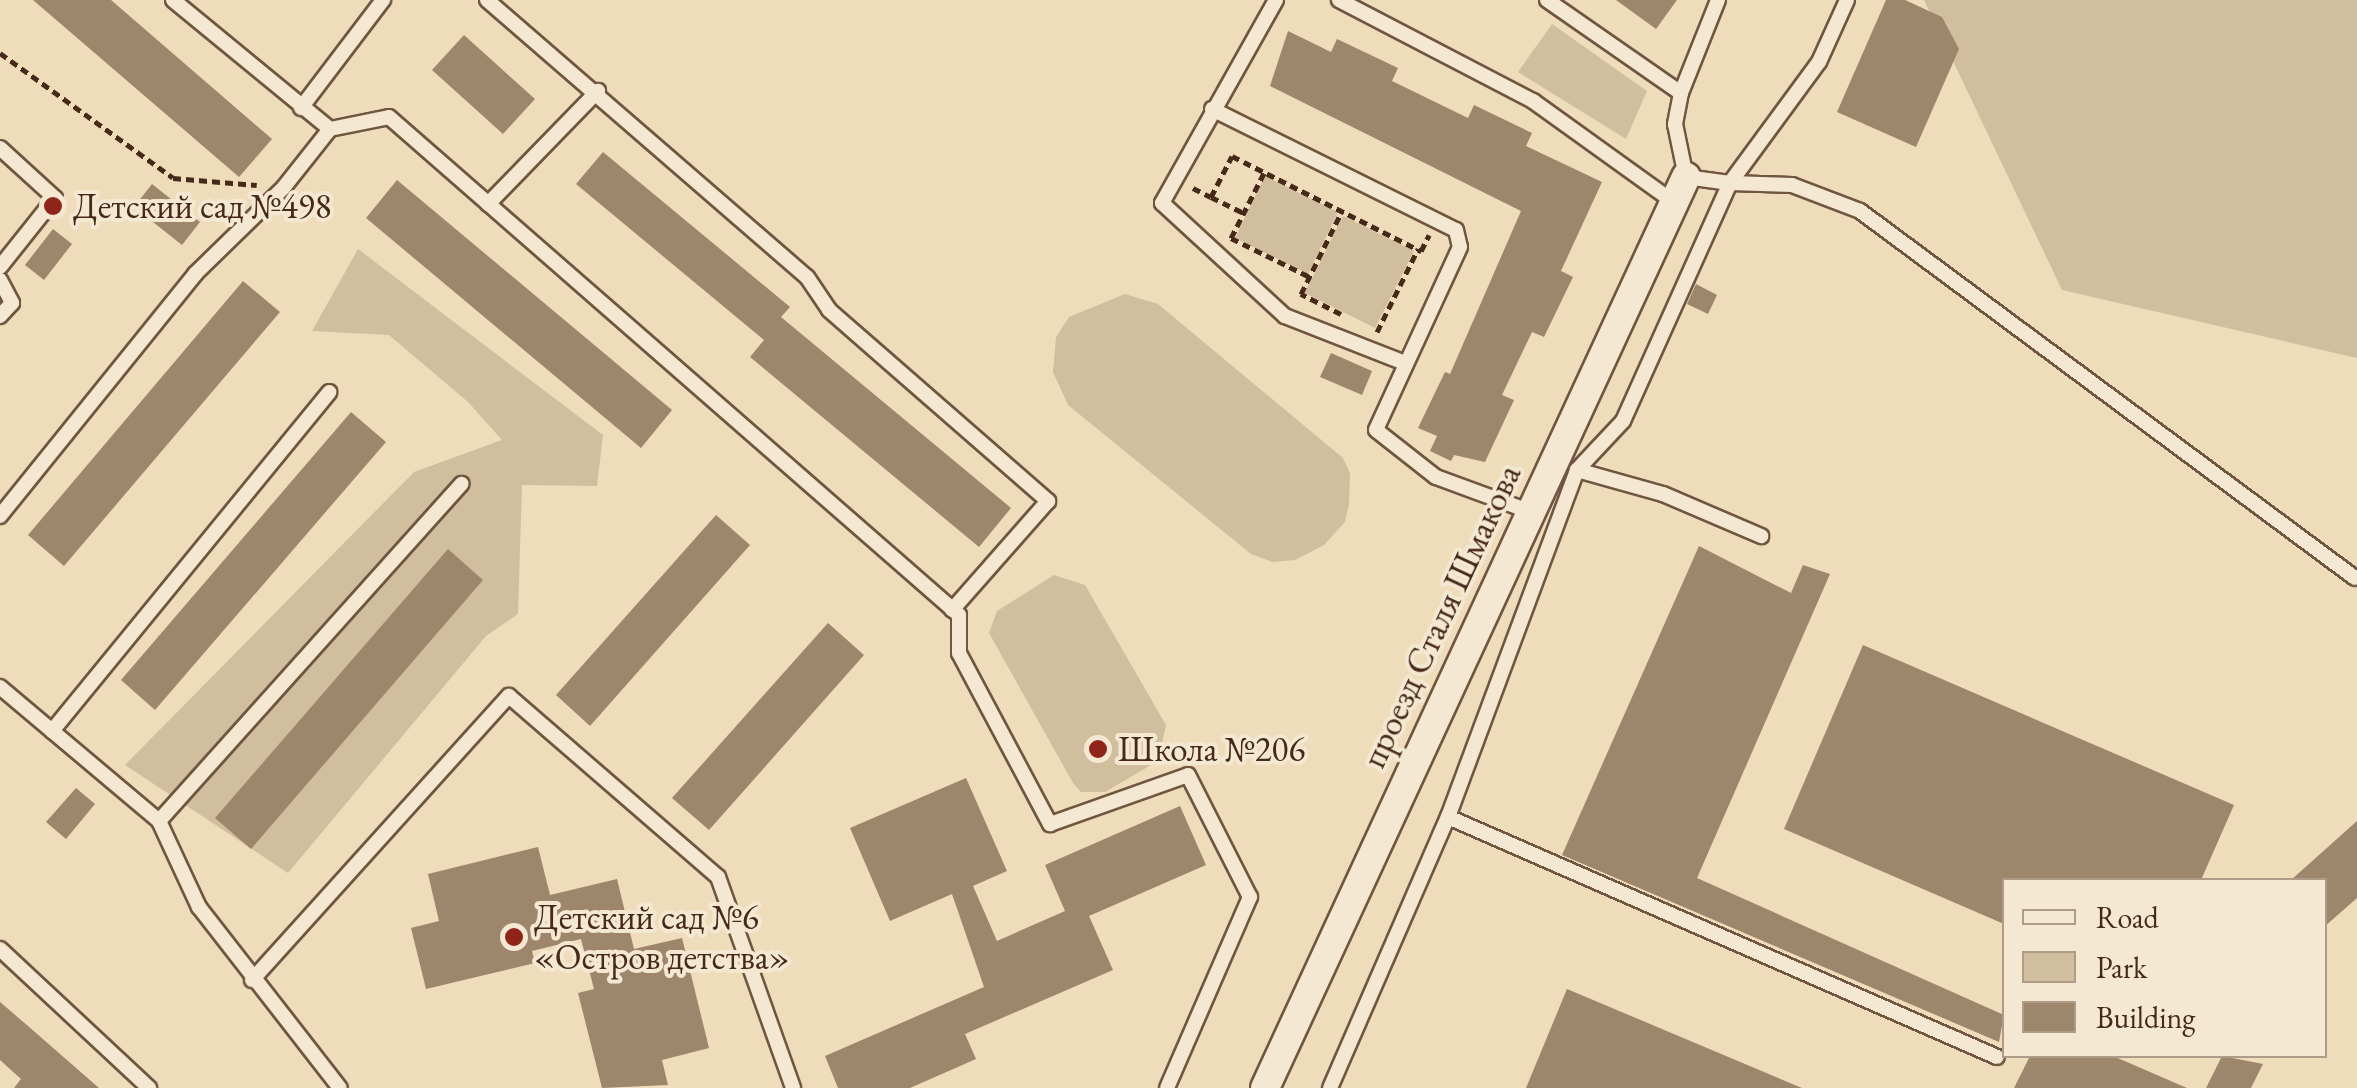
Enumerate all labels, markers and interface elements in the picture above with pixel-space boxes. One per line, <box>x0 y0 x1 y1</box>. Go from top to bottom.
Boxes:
place label: Детский сад №498 <box>73 185 331 227</box>
marker: Детский сад №498 <box>42 195 64 217</box>
street label: проезд Сталя Шмакова <box>1352 458 1530 774</box>
place label: Школа №206 <box>1118 728 1305 770</box>
marker: Школа №206 <box>1087 738 1109 760</box>
legend <box>2002 878 2327 1058</box>
place label: Детский сад №6 «Остров детства» <box>534 896 790 978</box>
text: Road <box>2096 898 2159 937</box>
marker: Детский сад №6 «Остров детства» <box>503 926 525 948</box>
text: Park <box>2096 948 2147 987</box>
text: Building <box>2096 998 2195 1037</box>

